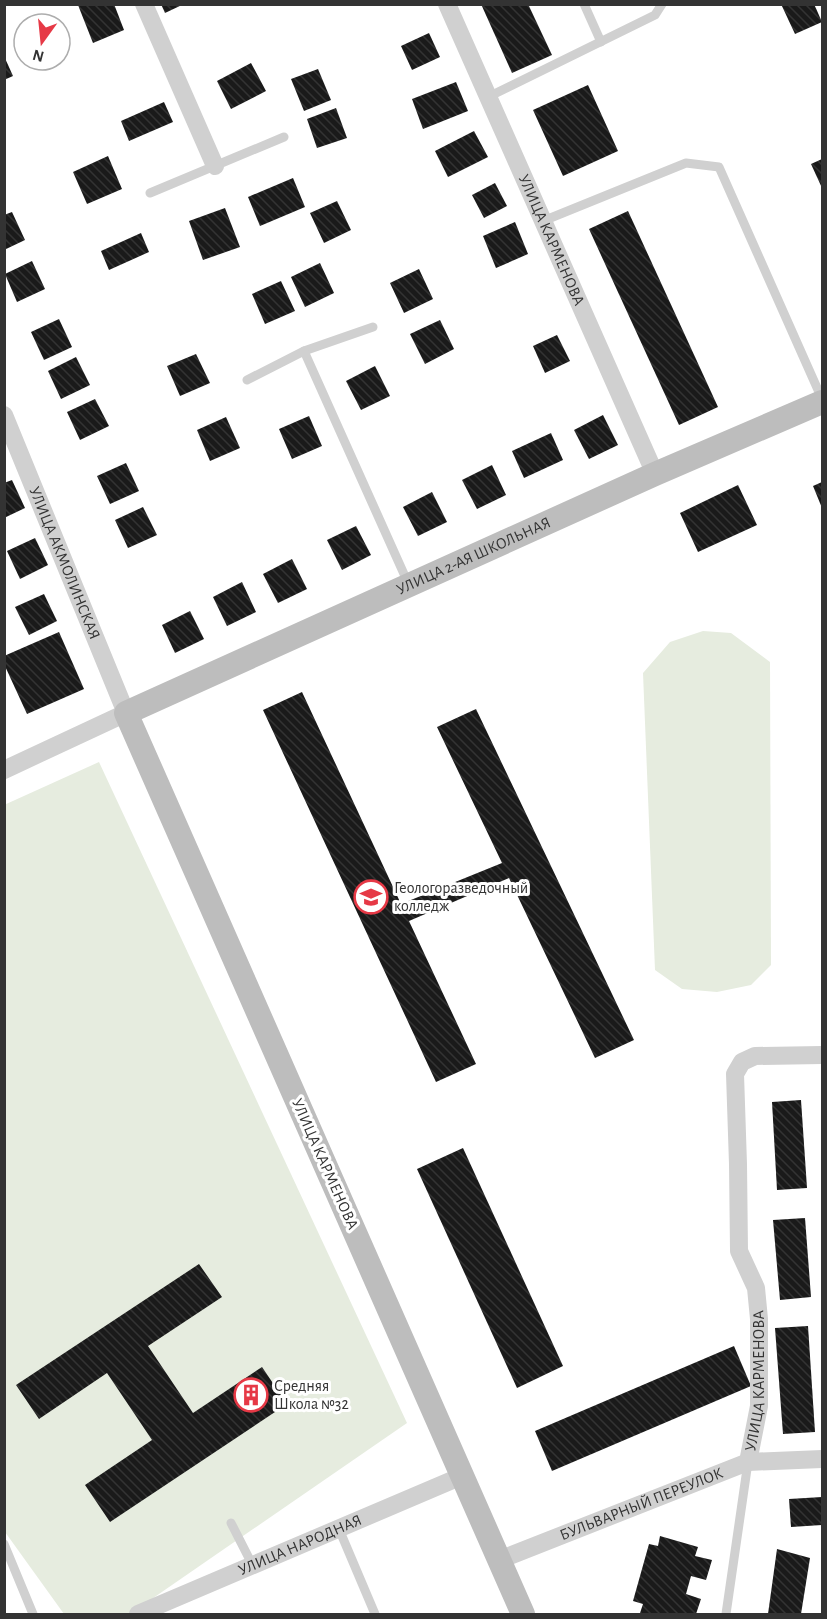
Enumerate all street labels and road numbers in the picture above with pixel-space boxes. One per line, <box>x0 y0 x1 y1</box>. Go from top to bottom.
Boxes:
street label: УЛИЦА КАРМЕНОВА <box>515 172 588 308</box>
street label: УЛИЦА АКМОЛИНСКАЯ <box>26 484 103 642</box>
street label: УЛИЦА 2-АЯ ШКОЛЬНАЯ <box>394 514 553 598</box>
street label: УЛИЦА КАРМЕНОВА <box>289 1096 361 1232</box>
street label: УЛИЦА КАРМЕНОВА <box>742 1309 768 1453</box>
street label: БУЛЬВАРНЫЙ ПЕРЕУЛОК <box>558 1465 725 1543</box>
street label: УЛИЦА НАРОДНАЯ <box>236 1512 364 1578</box>

